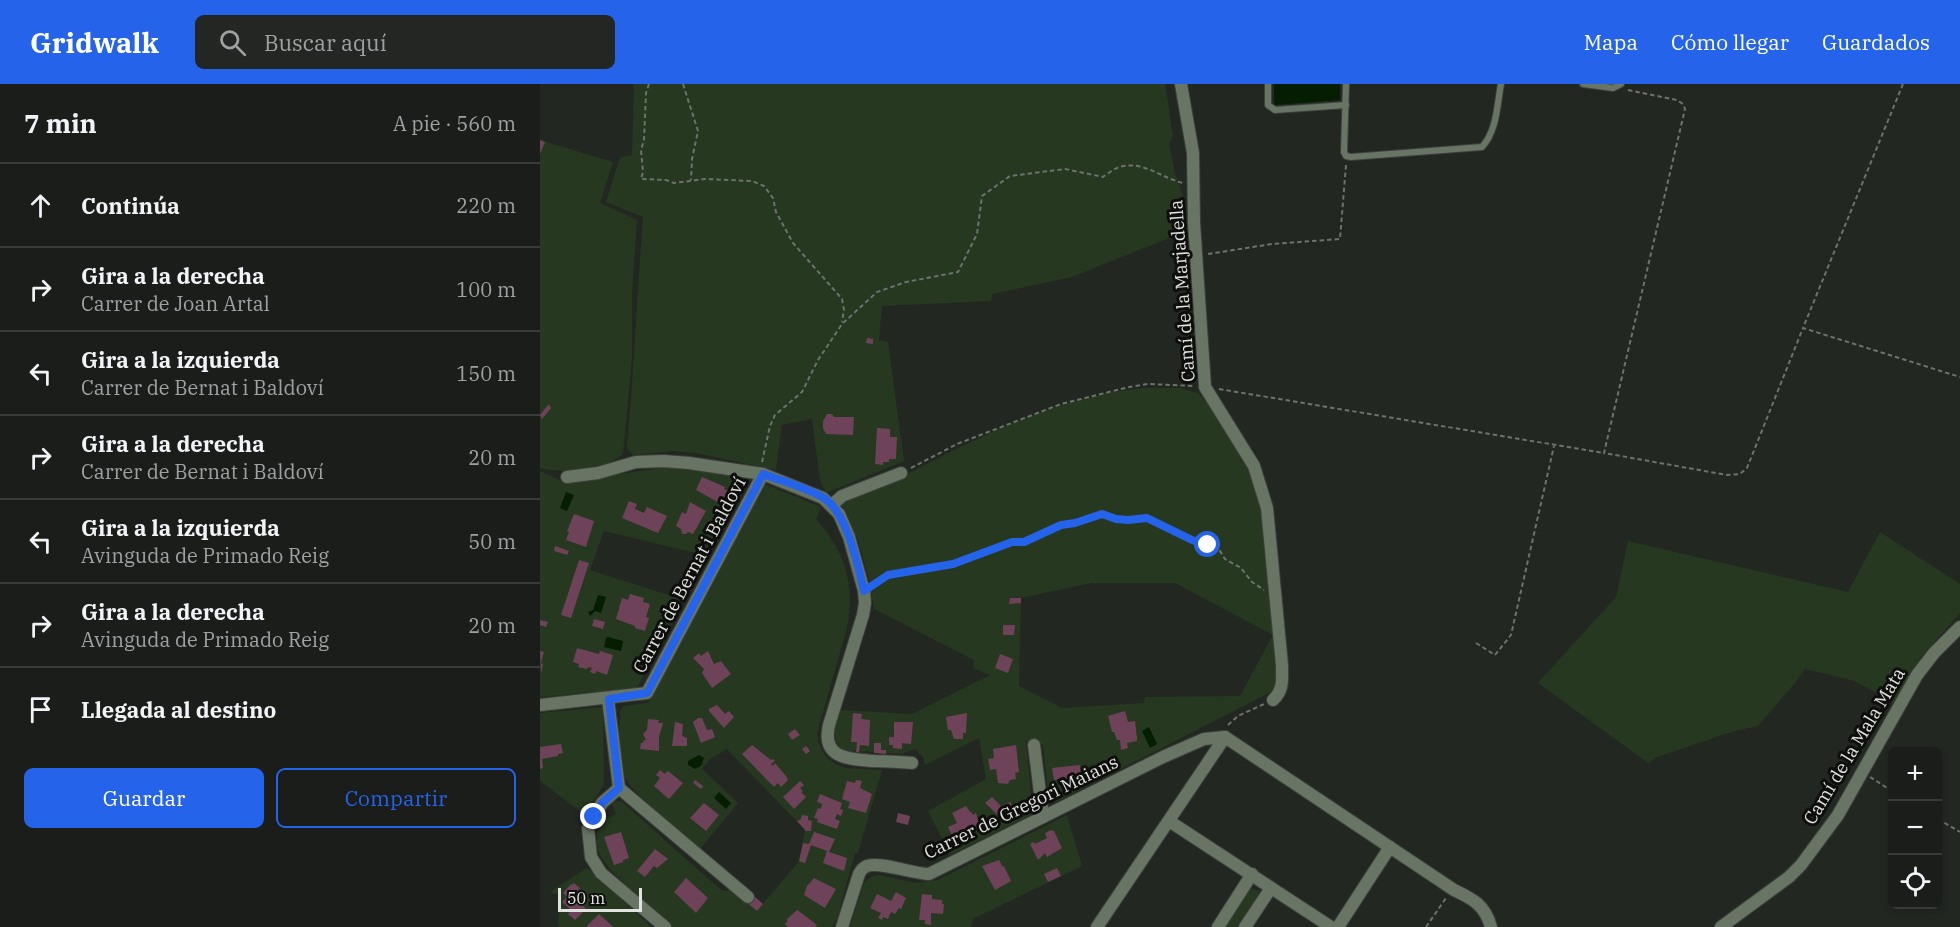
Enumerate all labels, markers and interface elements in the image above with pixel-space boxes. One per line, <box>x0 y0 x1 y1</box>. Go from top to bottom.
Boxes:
search box <box>195 15 615 69</box>
text: Gridwalk <box>30 24 159 61</box>
icon: search <box>216 26 249 59</box>
text: Buscar aquí <box>264 28 387 57</box>
text: Mapa <box>1584 28 1638 56</box>
text: Cómo llegar <box>1671 28 1789 56</box>
text: Guardados <box>1822 28 1930 56</box>
text: 7 min <box>24 106 97 140</box>
text: A pie · 560 m <box>393 110 516 137</box>
icon: ahead <box>24 189 57 222</box>
text: Continúa <box>81 191 180 220</box>
text: 220 m <box>456 192 516 219</box>
street label: Camí de la Marjadella <box>1164 199 1200 383</box>
text: Gira a la derecha <box>81 261 265 290</box>
icon: right <box>24 273 57 306</box>
text: 100 m <box>456 276 516 303</box>
text: Carrer de Joan Artal <box>81 290 270 317</box>
text: Gira a la izquierda <box>81 345 280 374</box>
icon: left <box>24 357 57 390</box>
text: 150 m <box>456 360 516 387</box>
text: Carrer de Bernat i Baldoví <box>81 374 324 401</box>
text: Gira a la derecha <box>81 429 265 458</box>
icon: right <box>24 441 57 474</box>
text: 20 m <box>468 444 516 471</box>
text: Carrer de Bernat i Baldoví <box>81 458 324 485</box>
street label: Carrer de Bernat i Baldoví <box>628 473 751 677</box>
text: Gira a la izquierda <box>81 513 280 542</box>
icon: left <box>24 525 57 558</box>
text: 50 m <box>468 528 516 555</box>
route start <box>1194 531 1220 557</box>
text: Avinguda de Primado Reig <box>81 542 329 569</box>
text: Gira a la derecha <box>81 597 265 626</box>
icon: right <box>24 609 57 642</box>
text: 20 m <box>468 612 516 639</box>
text: Avinguda de Primado Reig <box>81 626 329 653</box>
street label: Camí de la Mala Mata <box>1798 663 1910 829</box>
icon: arrive <box>24 693 57 726</box>
text: Llegada al destino <box>81 695 276 724</box>
map controls <box>1888 747 1942 909</box>
button: + <box>1888 747 1942 801</box>
street label: Carrer de Gregori Maians <box>920 750 1122 864</box>
button: Guardar <box>24 768 264 828</box>
button: Compartir <box>276 768 516 828</box>
button: − <box>1888 801 1942 855</box>
route end <box>580 803 606 829</box>
button: locate <box>1888 855 1942 909</box>
scale bar <box>558 885 642 912</box>
text: 50 m <box>567 888 605 908</box>

